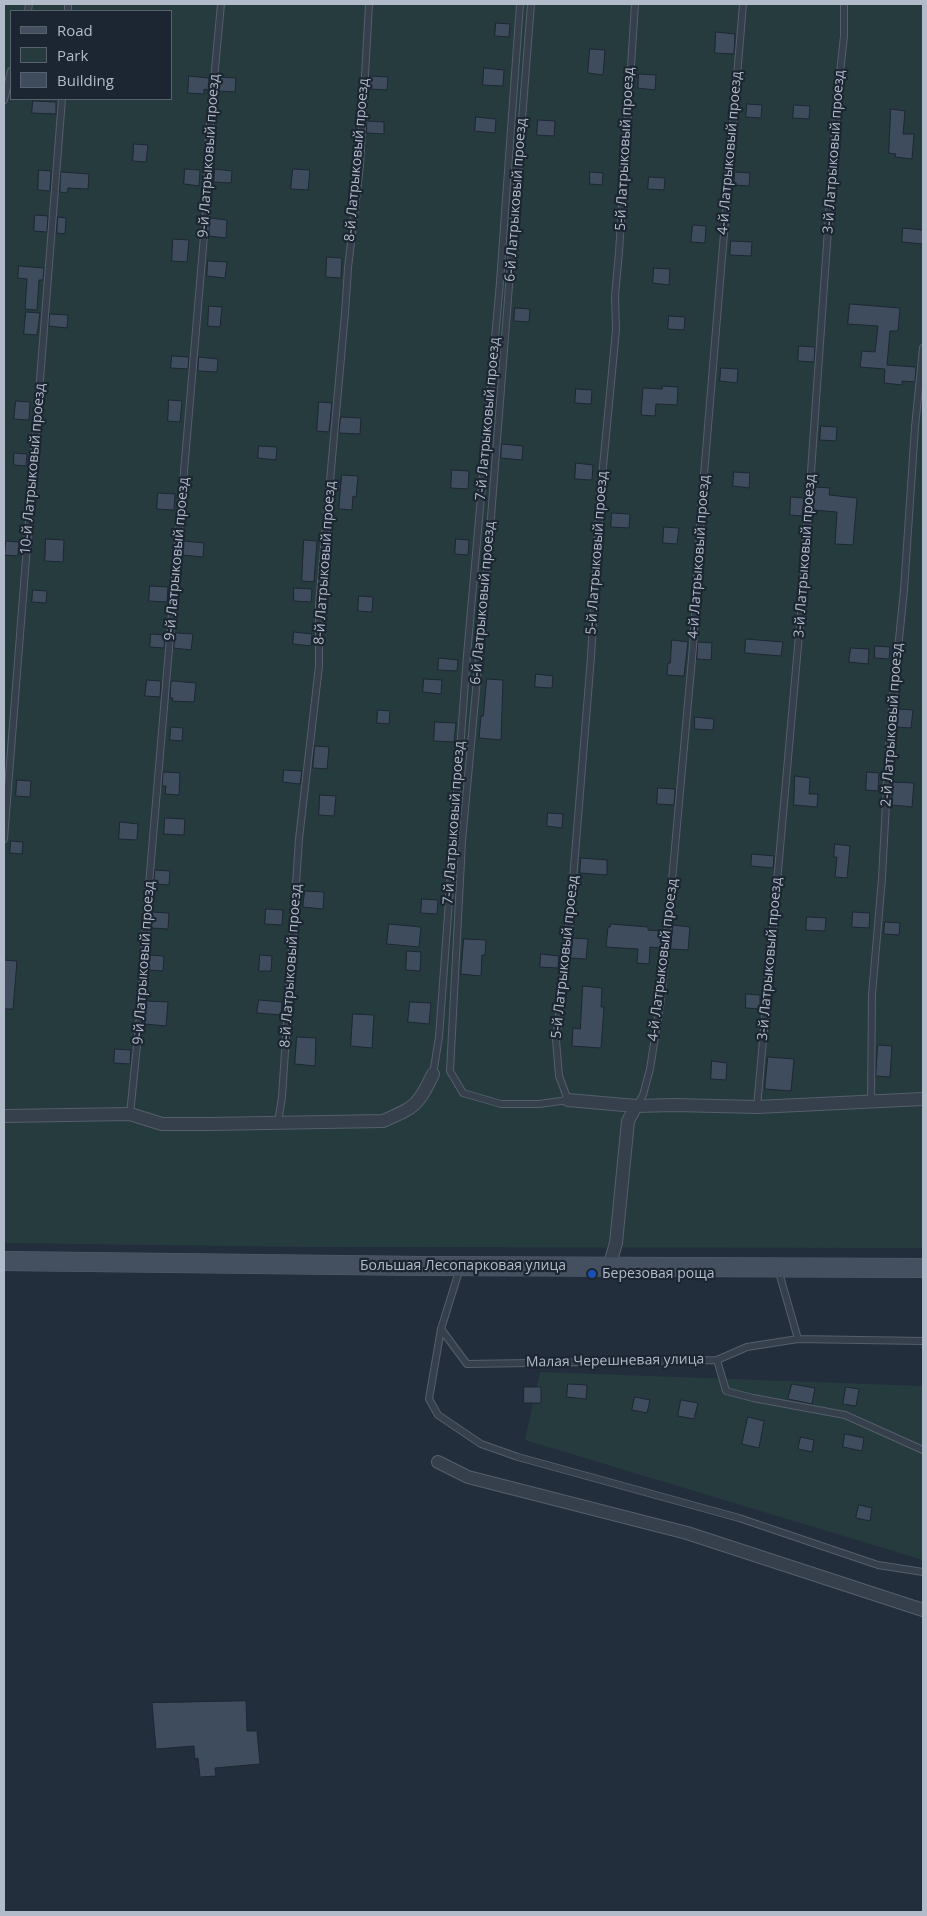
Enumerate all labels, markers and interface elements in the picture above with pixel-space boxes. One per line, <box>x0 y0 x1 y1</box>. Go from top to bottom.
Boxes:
legend <box>10 10 172 100</box>
text: Road <box>57 20 93 40</box>
text: Park <box>57 45 88 65</box>
street label: 5-й Латрыковый проезд <box>612 67 638 231</box>
text: Building <box>57 70 114 90</box>
street label: 3-й Латрыковый проезд <box>820 70 848 234</box>
street label: 4-й Латрыковый проезд <box>714 71 746 235</box>
street label: 9-й Латрыковый проезд <box>195 74 223 238</box>
street label: 8-й Латрыковый проезд <box>341 78 373 242</box>
street label: 6-й Латрыковый проезд <box>502 118 530 282</box>
street label: 7-й Латрыковый проезд <box>472 337 504 501</box>
street label: 10-й Латрыковый проезд <box>17 383 49 555</box>
street label: 5-й Латрыковый проезд <box>583 471 611 635</box>
street label: 3-й Латрыковый проезд <box>791 474 819 638</box>
street label: 4-й Латрыковый проезд <box>685 475 713 639</box>
street label: 9-й Латрыковый проезд <box>161 477 193 641</box>
street label: 8-й Латрыковый проезд <box>311 481 339 645</box>
street label: 6-й Латрыковый проезд <box>467 521 499 685</box>
street label: 2-й Латрыковый проезд <box>878 643 906 807</box>
street label: 7-й Латрыковый проезд <box>440 741 468 905</box>
street label: 5-й Латрыковый проезд <box>548 875 582 1039</box>
street label: 3-й Латрыковый проезд <box>754 877 786 1041</box>
street label: 4-й Латрыковый проезд <box>645 878 681 1042</box>
street label: 9-й Латрыковый проезд <box>130 881 158 1045</box>
street label: 8-й Латрыковый проезд <box>277 884 305 1048</box>
street label: Большая Лесопарковая улица <box>360 1258 566 1274</box>
place label: Березовая роща <box>602 1266 715 1282</box>
marker: Березовая роща <box>586 1268 598 1280</box>
street label: Малая Черешневая улица <box>526 1351 704 1371</box>

